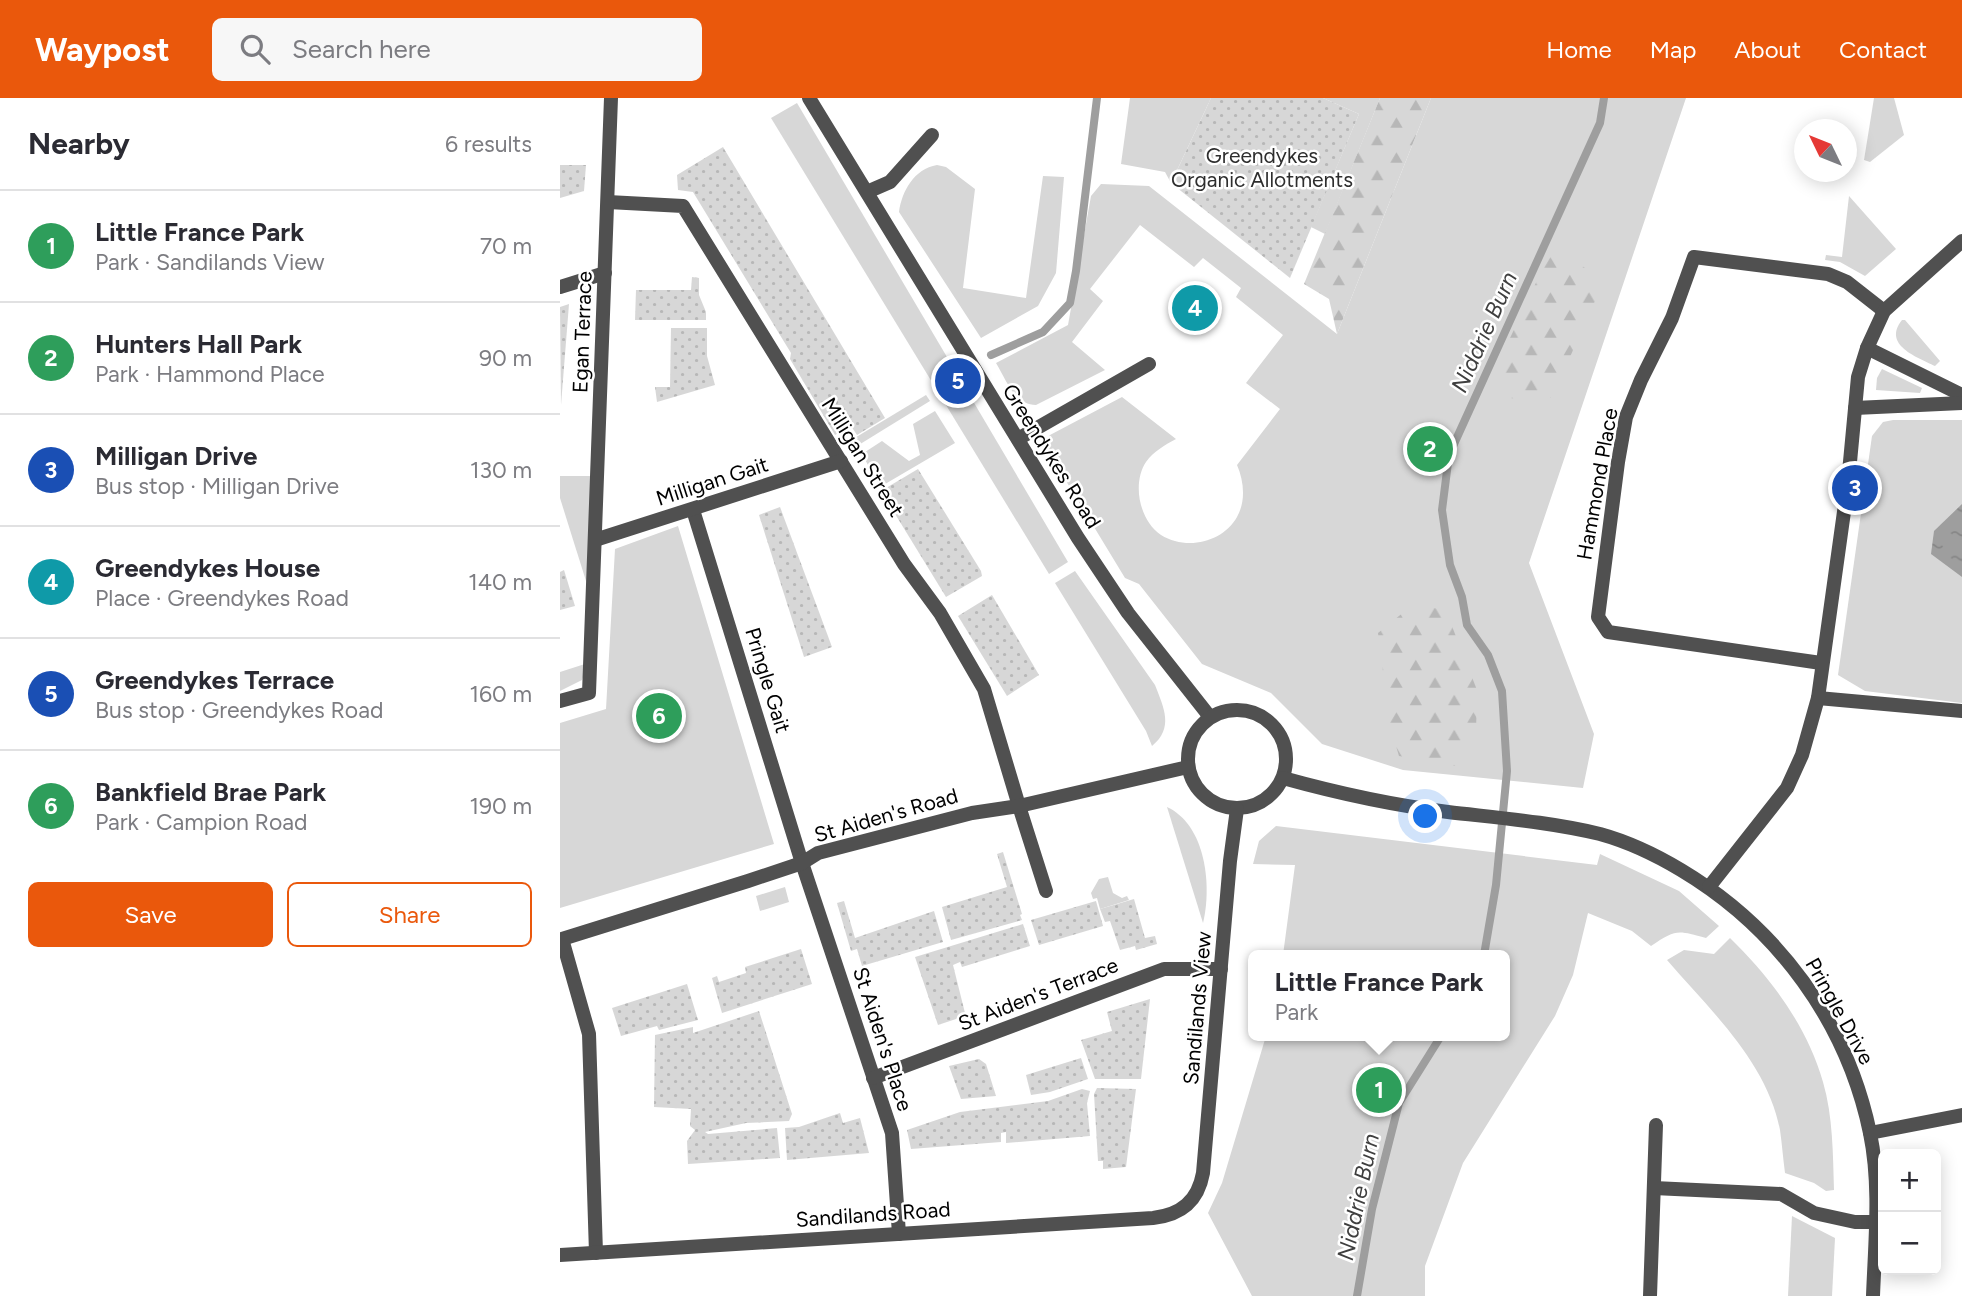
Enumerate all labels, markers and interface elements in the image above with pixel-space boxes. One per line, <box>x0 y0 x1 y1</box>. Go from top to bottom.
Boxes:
search box <box>212 18 702 81</box>
text: Waypost <box>35 30 170 69</box>
icon: search <box>236 30 274 68</box>
text: Search here <box>292 33 431 65</box>
text: Home <box>1546 35 1612 64</box>
text: Map <box>1650 35 1696 64</box>
text: About <box>1734 35 1801 64</box>
text: Contact <box>1839 35 1927 64</box>
north arrow <box>1794 119 1857 182</box>
text: Nearby <box>28 125 130 162</box>
text: 6 results <box>445 130 532 158</box>
park label: Greendykes Organic Allotments <box>1171 143 1353 192</box>
text: Little France Park <box>95 216 304 248</box>
text: 1 <box>46 232 56 260</box>
text: 70 m <box>480 232 532 260</box>
text: Park · Sandilands View <box>95 248 325 276</box>
water label: Niddrie Burn <box>1445 267 1523 397</box>
street label: Egan Terrace <box>567 271 597 393</box>
pin: 4 <box>1172 282 1218 334</box>
text: Hunters Hall Park <box>95 328 302 360</box>
text: 2 <box>44 344 58 372</box>
text: 90 m <box>479 344 532 372</box>
pin: 5 <box>935 355 981 407</box>
text: Park · Hammond Place <box>95 360 325 388</box>
street label: Greendykes Road <box>997 379 1107 533</box>
street label: Milligan Street <box>816 393 910 521</box>
street label: Hammond Place <box>1571 406 1623 562</box>
pin: 2 <box>1407 423 1453 475</box>
text: Milligan Drive <box>95 440 257 472</box>
street label: Milligan Gait <box>653 451 771 511</box>
text: 3 <box>45 456 57 484</box>
text: 130 m <box>470 456 532 484</box>
pin: 3 <box>1832 462 1878 514</box>
text: Bus stop · Milligan Drive <box>95 472 339 500</box>
text: Greendykes House <box>95 552 320 584</box>
text: 4 <box>44 568 58 596</box>
text: 140 m <box>468 568 532 596</box>
text: Place · Greendykes Road <box>95 584 349 612</box>
street label: Pringle Gait <box>740 624 796 736</box>
text: Greendykes Terrace <box>95 664 334 696</box>
text: 5 <box>44 680 58 708</box>
text: 160 m <box>469 680 532 708</box>
pin: 6 <box>636 690 682 742</box>
text: Bus stop · Greendykes Road <box>95 696 383 724</box>
text: Bankfield Brae Park <box>95 776 326 808</box>
street label: St Aiden's Road <box>811 783 961 847</box>
text: 6 <box>44 792 58 820</box>
text: 190 m <box>469 792 532 820</box>
your location <box>1408 799 1442 833</box>
text: Park · Campion Road <box>95 808 308 836</box>
button: Save <box>28 882 273 947</box>
button: Share <box>287 882 532 947</box>
street label: Sandilands View <box>1178 930 1216 1086</box>
popup <box>1248 950 1510 1041</box>
street label: St Aiden's Terrace <box>955 952 1121 1036</box>
street label: Pringle Drive <box>1800 953 1880 1069</box>
street label: St Aiden's Place <box>848 964 918 1114</box>
text: Little France Park <box>1274 966 1484 998</box>
text: Park <box>1274 998 1318 1026</box>
pin: 1 <box>1356 1064 1402 1116</box>
water label: Niddrie Burn <box>1331 1131 1385 1263</box>
map controls <box>1878 1149 1941 1275</box>
button: + <box>1878 1149 1941 1212</box>
street label: Sandilands Road <box>795 1196 951 1232</box>
button: − <box>1878 1212 1941 1275</box>

